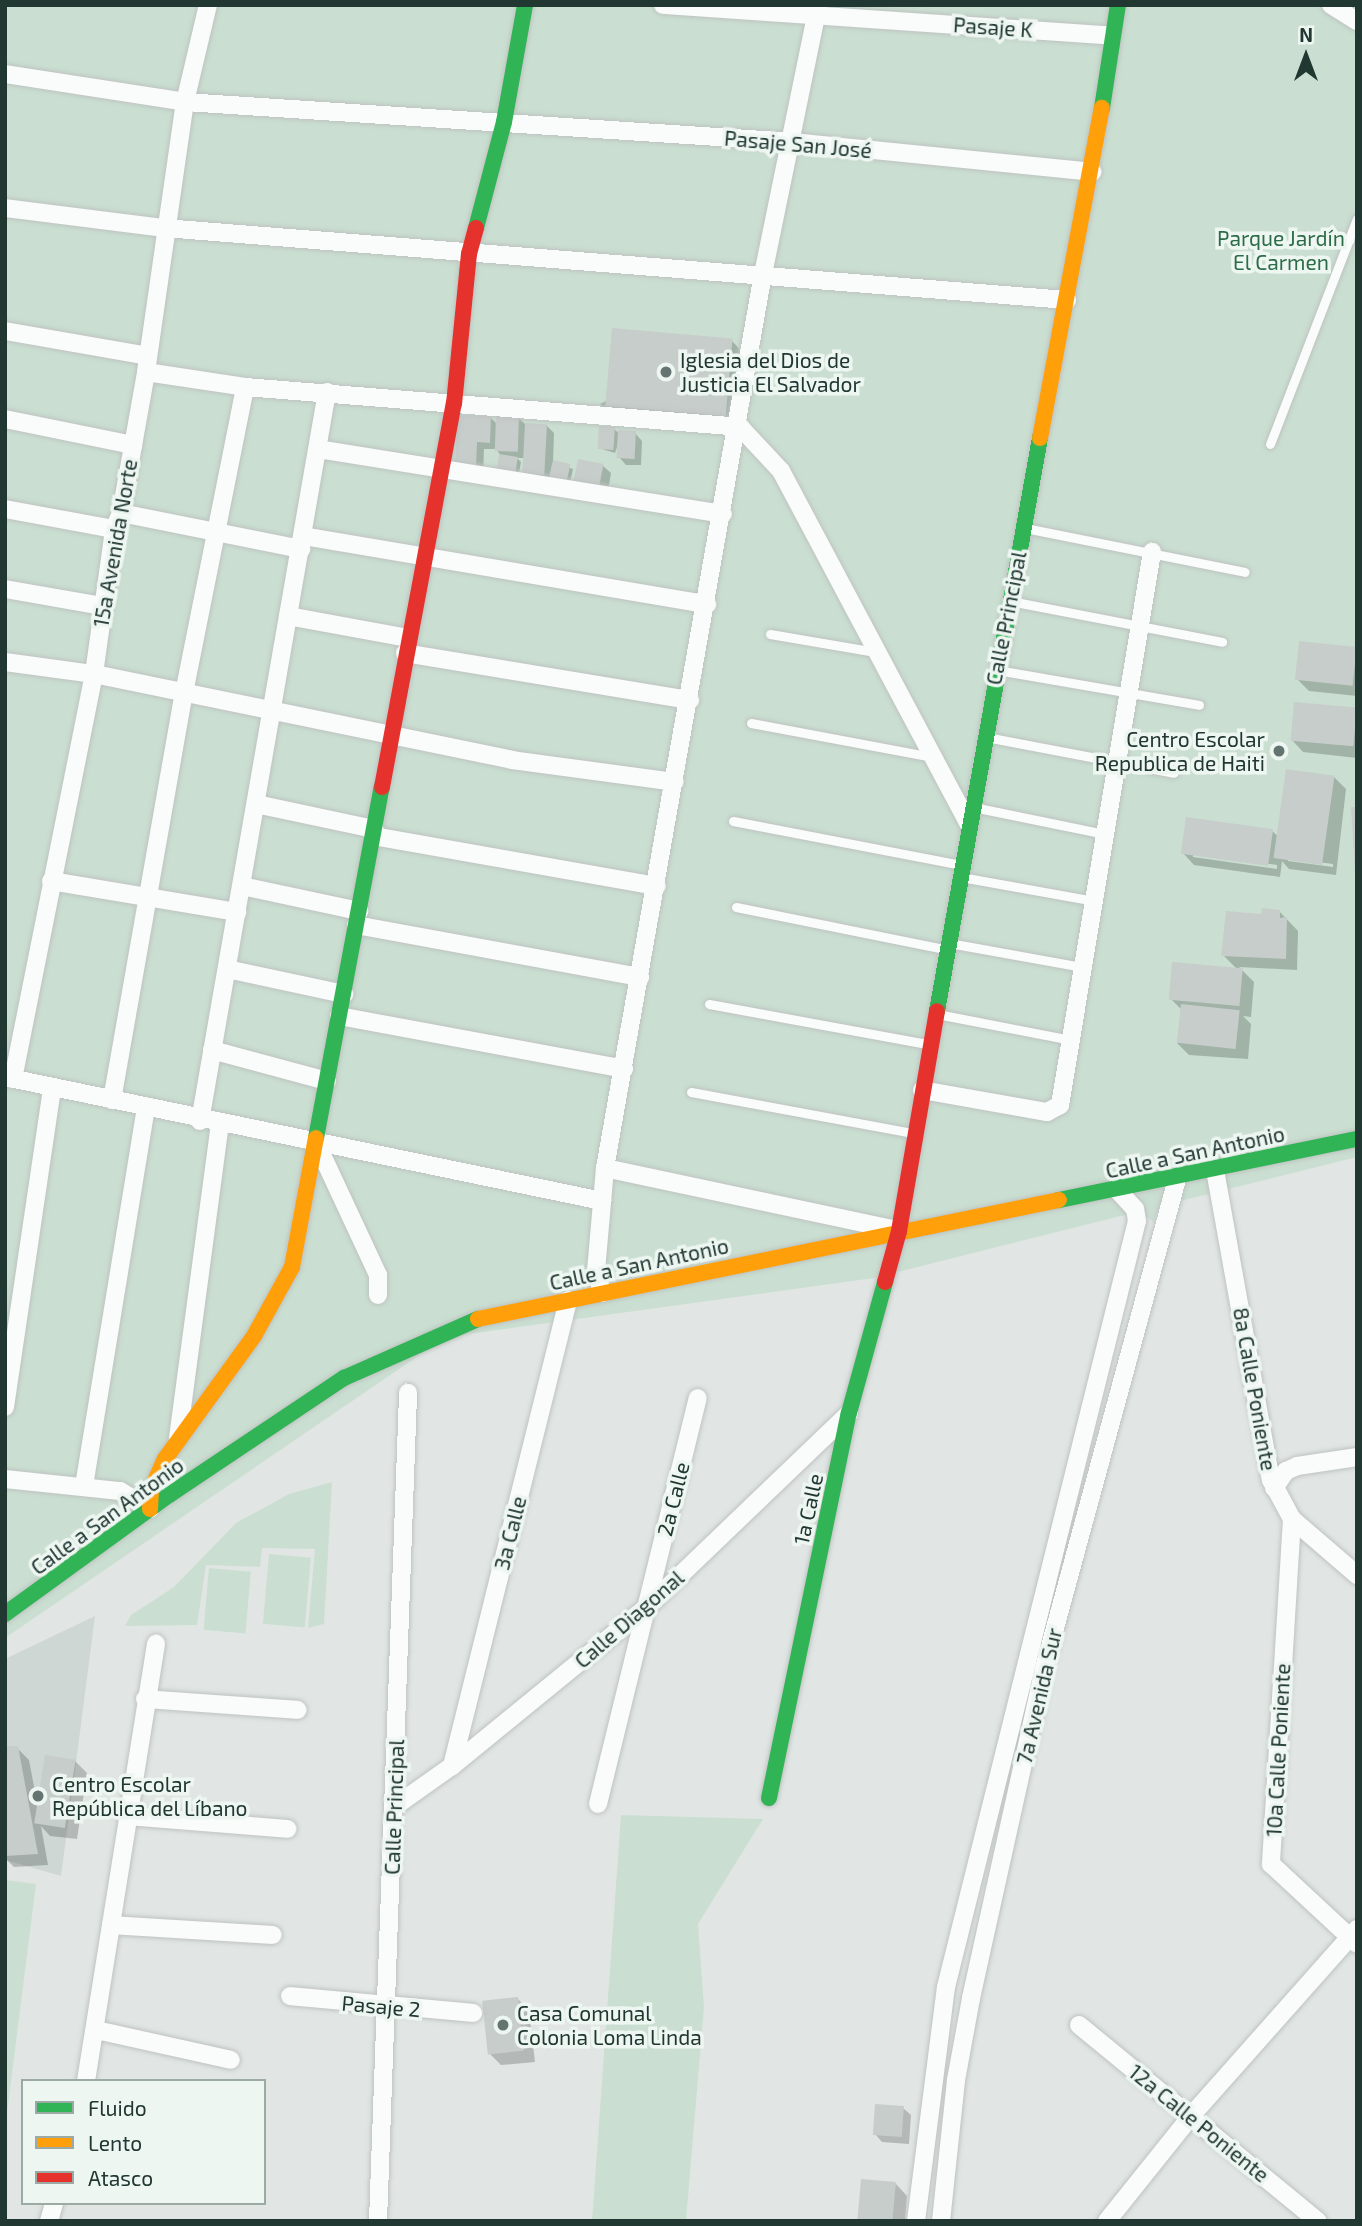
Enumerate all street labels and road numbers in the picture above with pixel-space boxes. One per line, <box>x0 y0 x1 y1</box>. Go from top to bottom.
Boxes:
street label: Pasaje K <box>952 12 1034 42</box>
street label: Pasaje San José <box>723 125 873 163</box>
street label: 15a Avenida Norte <box>88 457 142 629</box>
street label: Calle Principal <box>981 549 1031 687</box>
street label: Calle a San Antonio <box>1103 1121 1287 1183</box>
street label: Calle a San Antonio <box>547 1233 731 1295</box>
street label: 8a Calle Poniente <box>1228 1305 1282 1473</box>
street label: Calle a San Antonio <box>26 1452 188 1580</box>
street label: 2a Calle <box>652 1459 694 1539</box>
street label: 1a Calle <box>788 1471 828 1547</box>
street label: 3a Calle <box>489 1493 531 1573</box>
street label: Calle Diagonal <box>569 1565 689 1673</box>
street label: 7a Avenida Sur <box>1011 1625 1067 1767</box>
street label: 10a Calle Poniente <box>1261 1663 1295 1837</box>
street label: Calle Principal <box>379 1739 409 1875</box>
street label: Pasaje 2 <box>341 1990 421 2022</box>
street label: 12a Calle Poniente <box>1124 2059 1274 2187</box>

